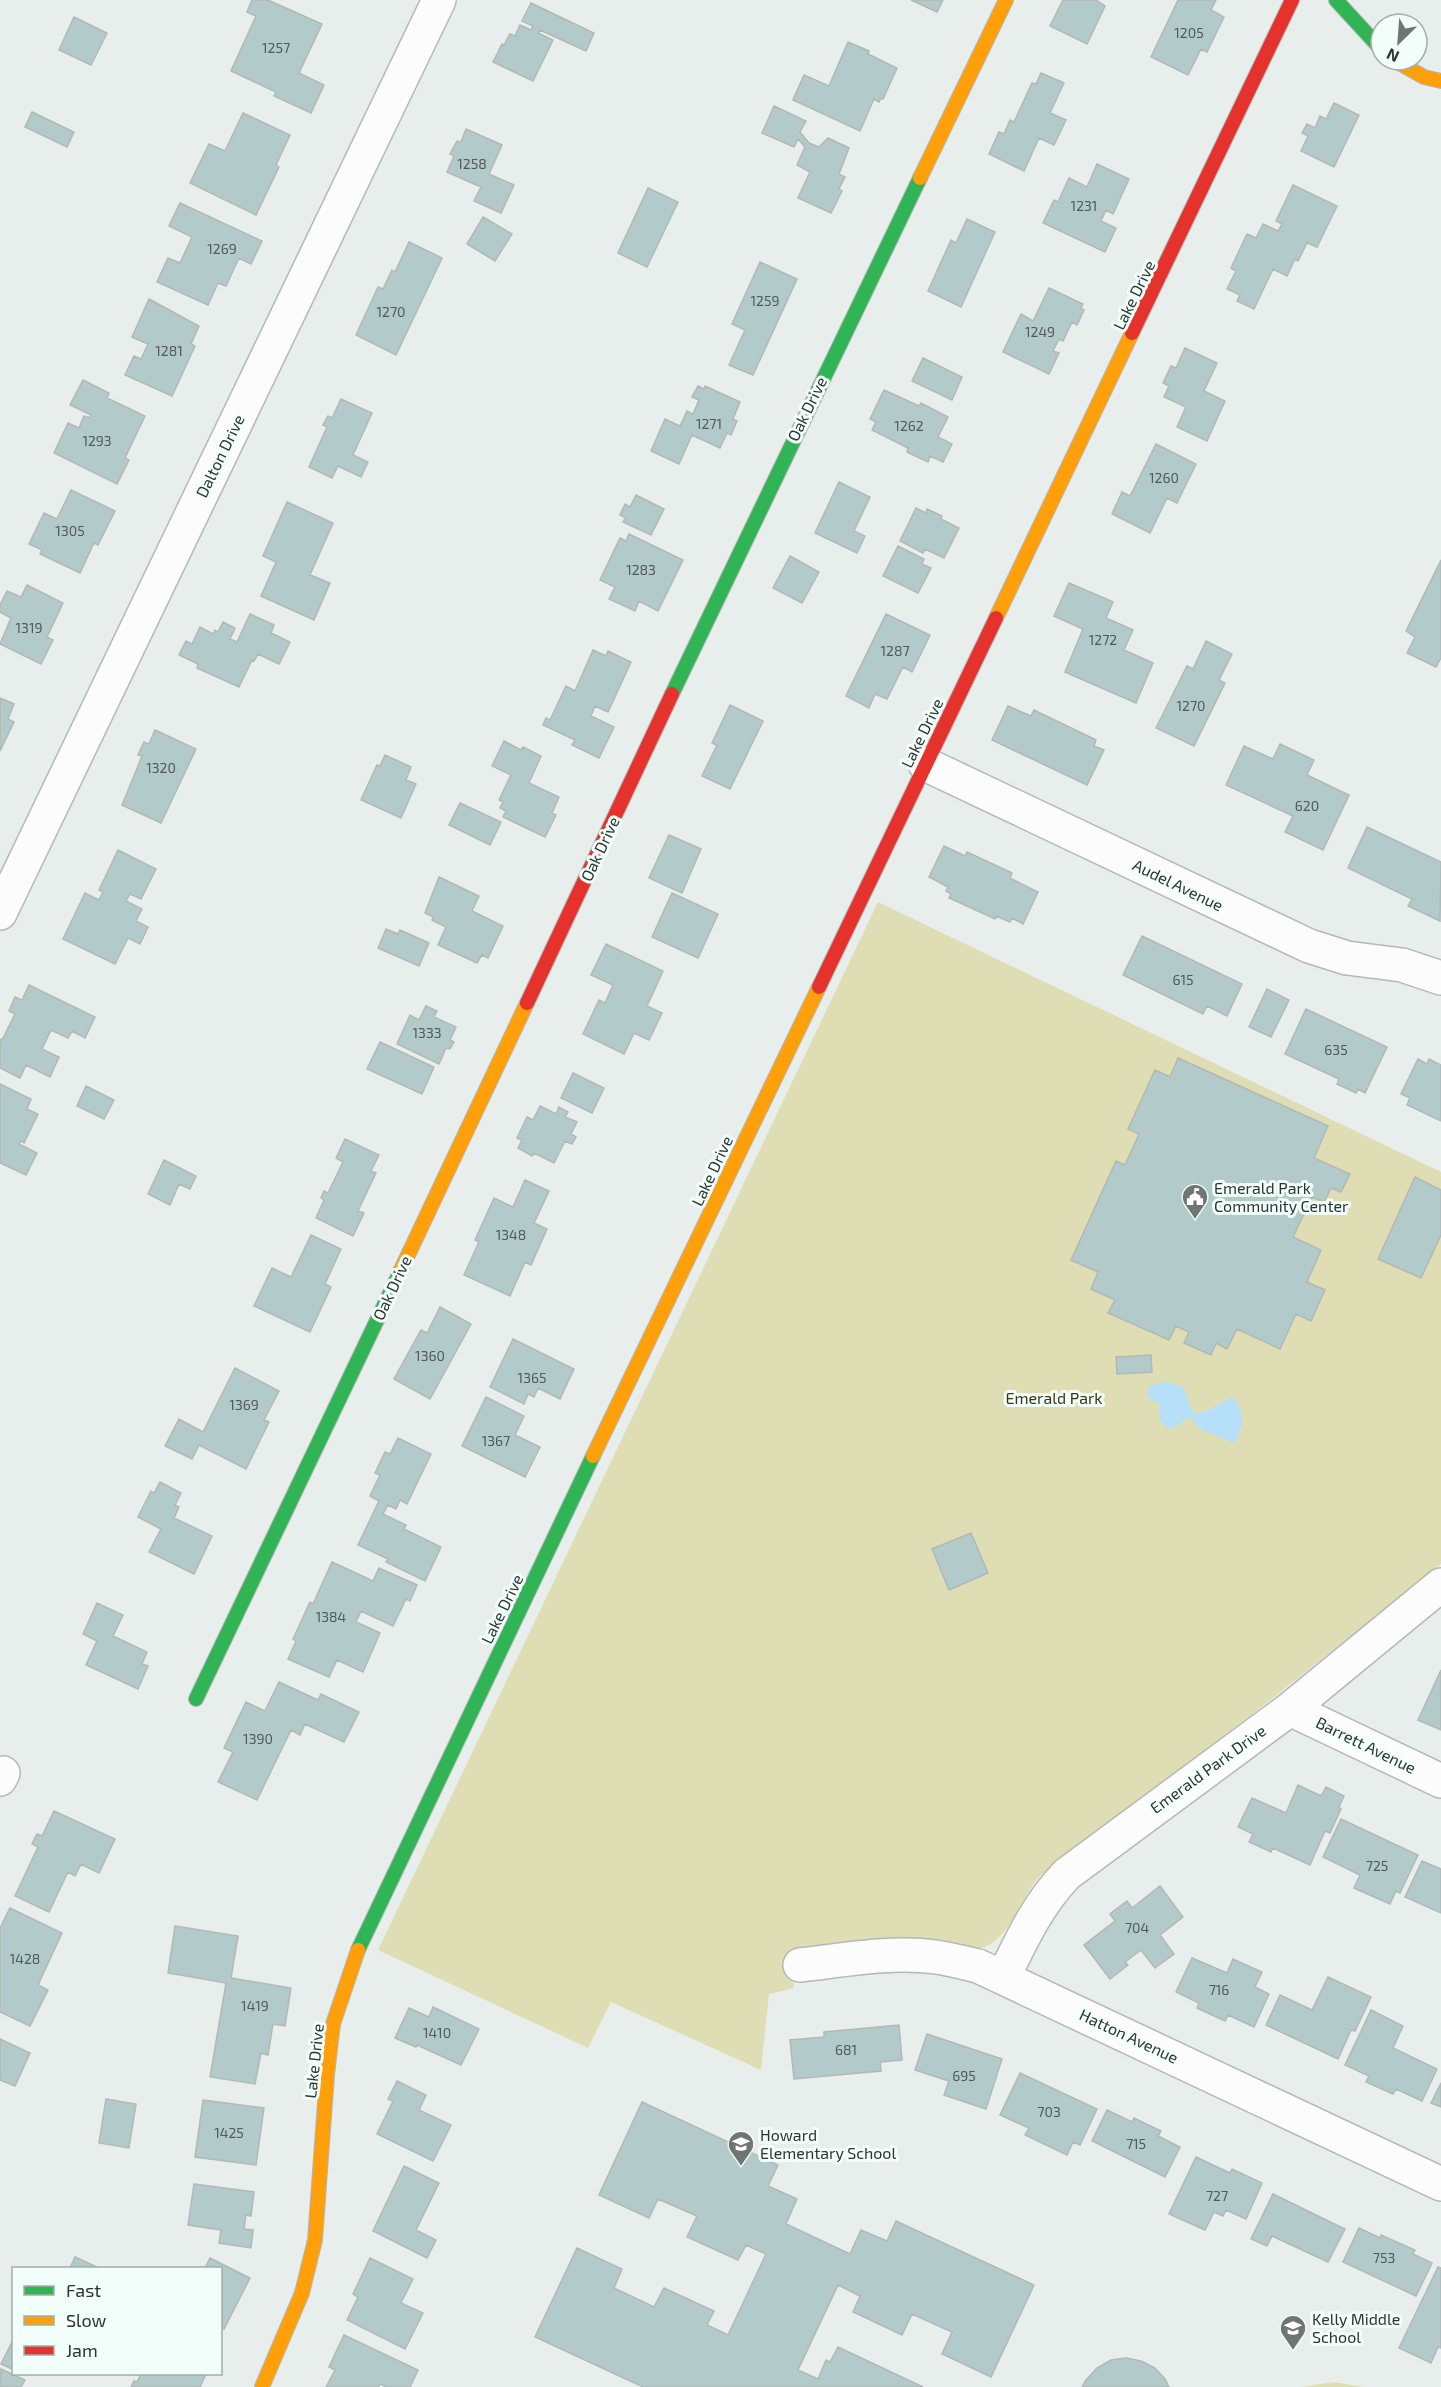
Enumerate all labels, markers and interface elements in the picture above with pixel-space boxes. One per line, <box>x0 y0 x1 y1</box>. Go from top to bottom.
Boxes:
north arrow <box>1369 12 1429 72</box>
house number: 1205 <box>1174 24 1204 41</box>
house number: 1257 <box>262 39 290 56</box>
text: N <box>1383 45 1402 67</box>
house number: 1258 <box>457 155 487 172</box>
house number: 1231 <box>1071 197 1097 214</box>
house number: 1269 <box>207 240 237 257</box>
street label: Lake Drive <box>1109 257 1159 333</box>
house number: 1259 <box>751 292 779 309</box>
house number: 1270 <box>376 303 406 320</box>
house number: 1249 <box>1025 323 1055 340</box>
house number: 1281 <box>155 342 183 359</box>
street label: Oak Drive <box>783 374 830 444</box>
street label: Dalton Drive <box>191 411 248 500</box>
house number: 1271 <box>696 415 722 432</box>
house number: 1262 <box>894 417 924 434</box>
house number: 1293 <box>82 432 112 449</box>
house number: 1260 <box>1149 469 1179 486</box>
house number: 1305 <box>55 522 85 539</box>
house number: 1283 <box>626 561 656 578</box>
house number: 1319 <box>16 619 42 636</box>
house number: 1272 <box>1089 631 1117 648</box>
house number: 1287 <box>880 642 910 659</box>
street label: Lake Drive <box>897 695 947 771</box>
house number: 1270 <box>1176 697 1206 714</box>
house number: 1320 <box>146 759 176 776</box>
house number: 620 <box>1295 797 1319 814</box>
street label: Oak Drive <box>576 813 623 884</box>
street label: Audel Avenue <box>1130 855 1226 915</box>
house number: 615 <box>1172 971 1194 988</box>
house number: 1333 <box>413 1024 441 1041</box>
house number: 635 <box>1324 1041 1348 1058</box>
street label: Lake Drive <box>687 1133 736 1209</box>
place label: Emerald Park Community Center <box>1214 1178 1349 1215</box>
public building icon: Emerald Park Community Center <box>1180 1182 1210 1220</box>
house number: 1348 <box>496 1226 526 1243</box>
street label: Oak Drive <box>368 1252 415 1323</box>
house number: 1360 <box>415 1347 445 1364</box>
house number: 1365 <box>518 1369 546 1386</box>
park label: Emerald Park <box>1006 1388 1102 1407</box>
house number: 1369 <box>229 1396 259 1413</box>
house number: 1367 <box>482 1432 510 1449</box>
street label: Lake Drive <box>477 1571 527 1647</box>
house number: 1384 <box>316 1608 346 1625</box>
street label: Barrett Avenue <box>1313 1712 1419 1777</box>
street label: Emerald Park Drive <box>1146 1720 1269 1817</box>
house number: 1390 <box>243 1730 273 1747</box>
house number: 725 <box>1366 1857 1388 1874</box>
house number: 704 <box>1125 1919 1149 1936</box>
house number: 1428 <box>10 1950 40 1967</box>
house number: 716 <box>1209 1981 1229 1998</box>
house number: 1419 <box>241 1997 269 2014</box>
street label: Hatton Avenue <box>1077 2004 1182 2067</box>
street label: Lake Drive <box>300 2023 327 2099</box>
house number: 1410 <box>423 2024 451 2041</box>
house number: 681 <box>835 2041 857 2058</box>
house number: 695 <box>952 2067 976 2084</box>
house number: 703 <box>1037 2103 1061 2120</box>
house number: 1425 <box>214 2124 244 2141</box>
place label: Howard Elementary School <box>760 2125 896 2162</box>
school or university icon: Howard Elementary School <box>726 2129 756 2167</box>
house number: 715 <box>1126 2135 1146 2152</box>
house number: 727 <box>1206 2187 1228 2204</box>
house number: 753 <box>1373 2249 1395 2266</box>
legend <box>12 2267 222 2375</box>
text: Fast <box>66 2279 101 2301</box>
text: Slow <box>66 2309 107 2331</box>
place label: Kelly Middle School <box>1312 2309 1400 2346</box>
school or university icon: Kelly Middle School <box>1278 2313 1308 2351</box>
text: Jam <box>66 2339 98 2361</box>

